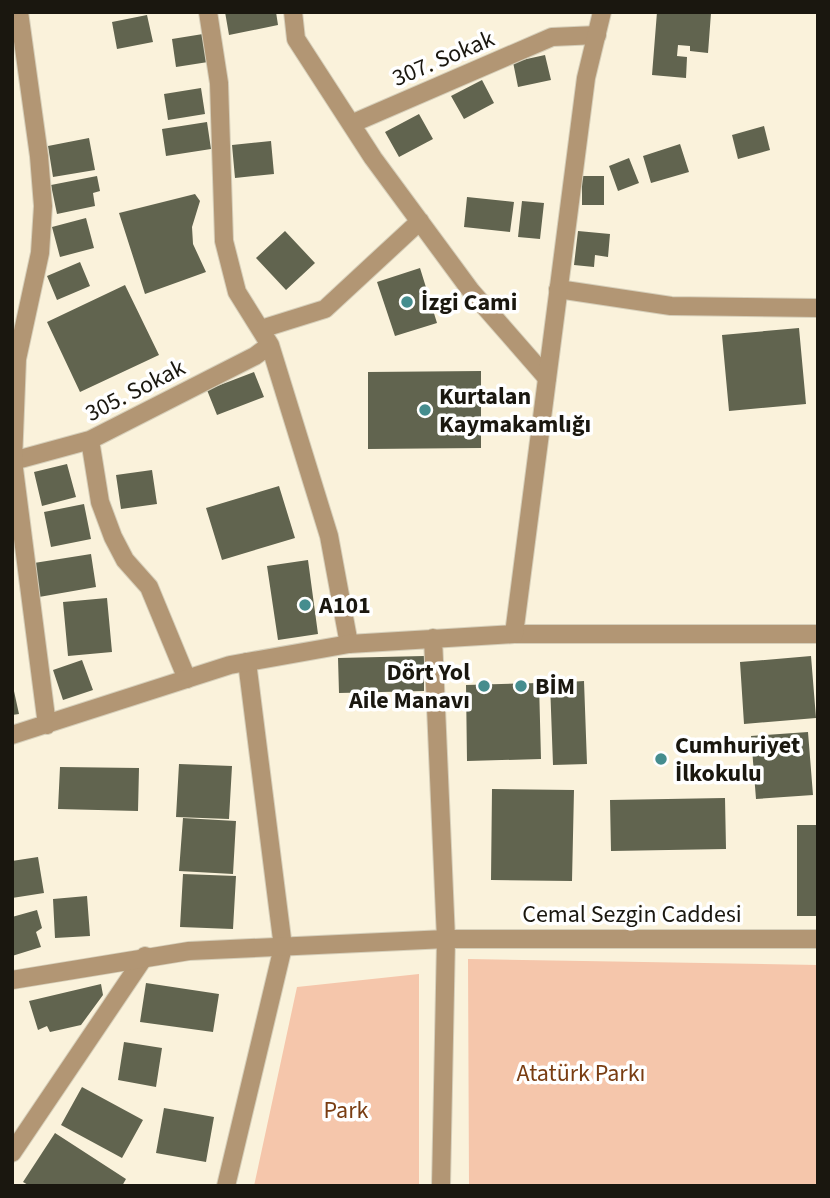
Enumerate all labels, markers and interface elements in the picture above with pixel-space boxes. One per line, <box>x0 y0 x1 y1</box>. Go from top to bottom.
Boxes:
street label: 307. Sokak <box>387 21 500 96</box>
place label: İzgi Cami <box>421 285 517 320</box>
marker: İzgi Cami <box>399 294 415 310</box>
street label: 305. Sokak <box>79 350 191 431</box>
place label: Kurtalan Kaymakamlığı <box>439 379 591 442</box>
marker: Kurtalan Kaymakamlığı <box>417 402 433 418</box>
place label: A101 <box>318 588 371 623</box>
marker: A101 <box>297 597 313 613</box>
place label: Dört Yol Aile Manavı <box>348 655 470 718</box>
place label: BİM <box>535 669 575 704</box>
marker: Dört Yol Aile Manavı <box>476 678 492 694</box>
marker: BİM <box>513 678 529 694</box>
place label: Cumhuriyet İlkokulu <box>675 728 800 791</box>
marker: Cumhuriyet İlkokulu <box>653 751 669 767</box>
street label: Cemal Sezgin Caddesi <box>522 897 742 932</box>
park label: Atatürk Parkı <box>516 1056 646 1091</box>
park label: Park <box>324 1093 369 1128</box>

